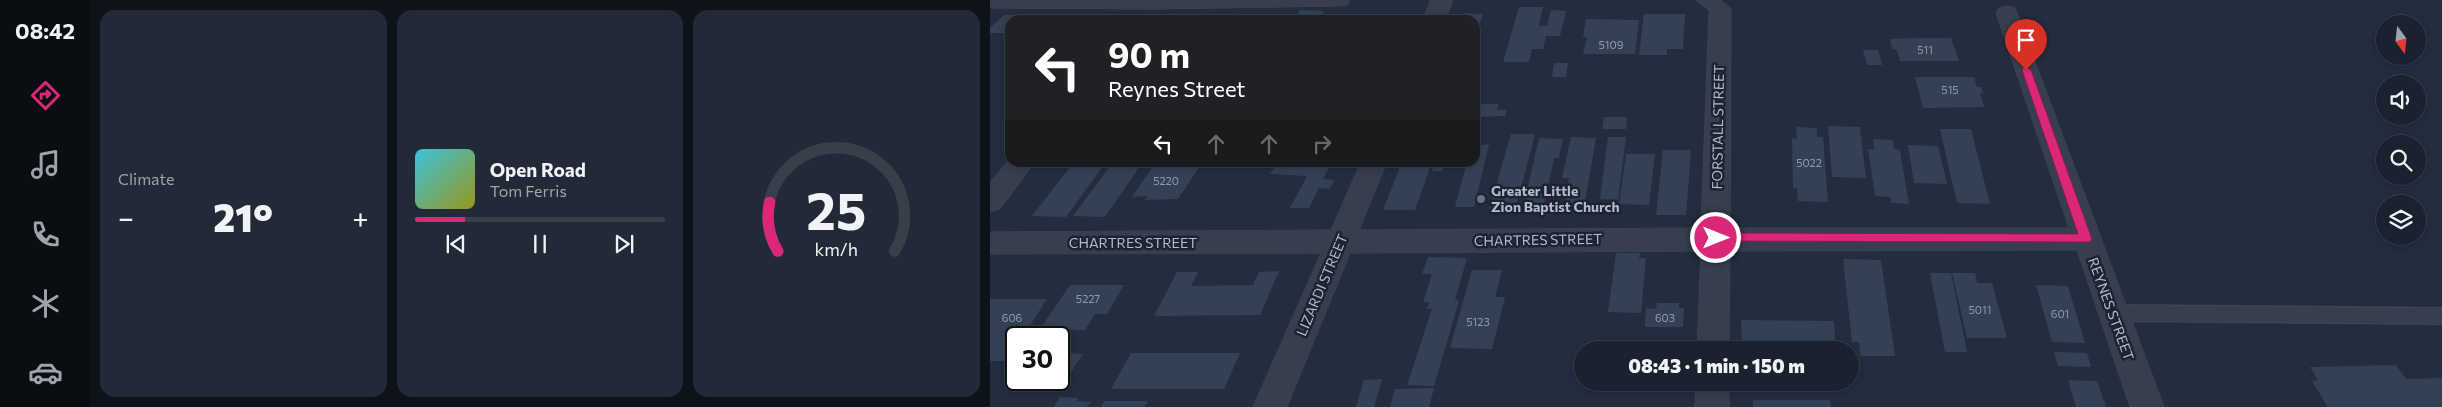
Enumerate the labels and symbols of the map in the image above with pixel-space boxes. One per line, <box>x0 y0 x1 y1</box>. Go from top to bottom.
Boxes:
north arrow <box>2376 15 2426 65</box>
pin <box>2005 19 2047 70</box>
house number: 5109 <box>1599 38 1624 51</box>
house number: 511 <box>1917 43 1933 56</box>
street label: FORSTALL STREET <box>1708 64 1727 190</box>
house number: 515 <box>1941 83 1959 96</box>
house number: 5022 <box>1796 156 1822 169</box>
house number: 5220 <box>1153 174 1179 187</box>
place label: Greater Little Zion Baptist Church <box>1491 182 1620 215</box>
marker: Greater Little Zion Baptist Church <box>1475 193 1487 205</box>
position arrow <box>1689 211 1741 263</box>
street label: CHARTRES STREET <box>1474 230 1602 249</box>
street label: LIZARDI STREET <box>1292 231 1351 338</box>
street label: CHARTRES STREET <box>1069 234 1197 251</box>
street label: REYNES STREET <box>2085 255 2138 363</box>
house number: 5227 <box>1076 292 1100 305</box>
house number: 5011 <box>1969 303 1991 316</box>
house number: 601 <box>2051 307 2069 320</box>
house number: 606 <box>1002 311 1023 324</box>
house number: 603 <box>1655 311 1675 324</box>
house number: 5123 <box>1466 315 1490 328</box>
speed limit sign: 30 <box>1005 326 1070 391</box>

